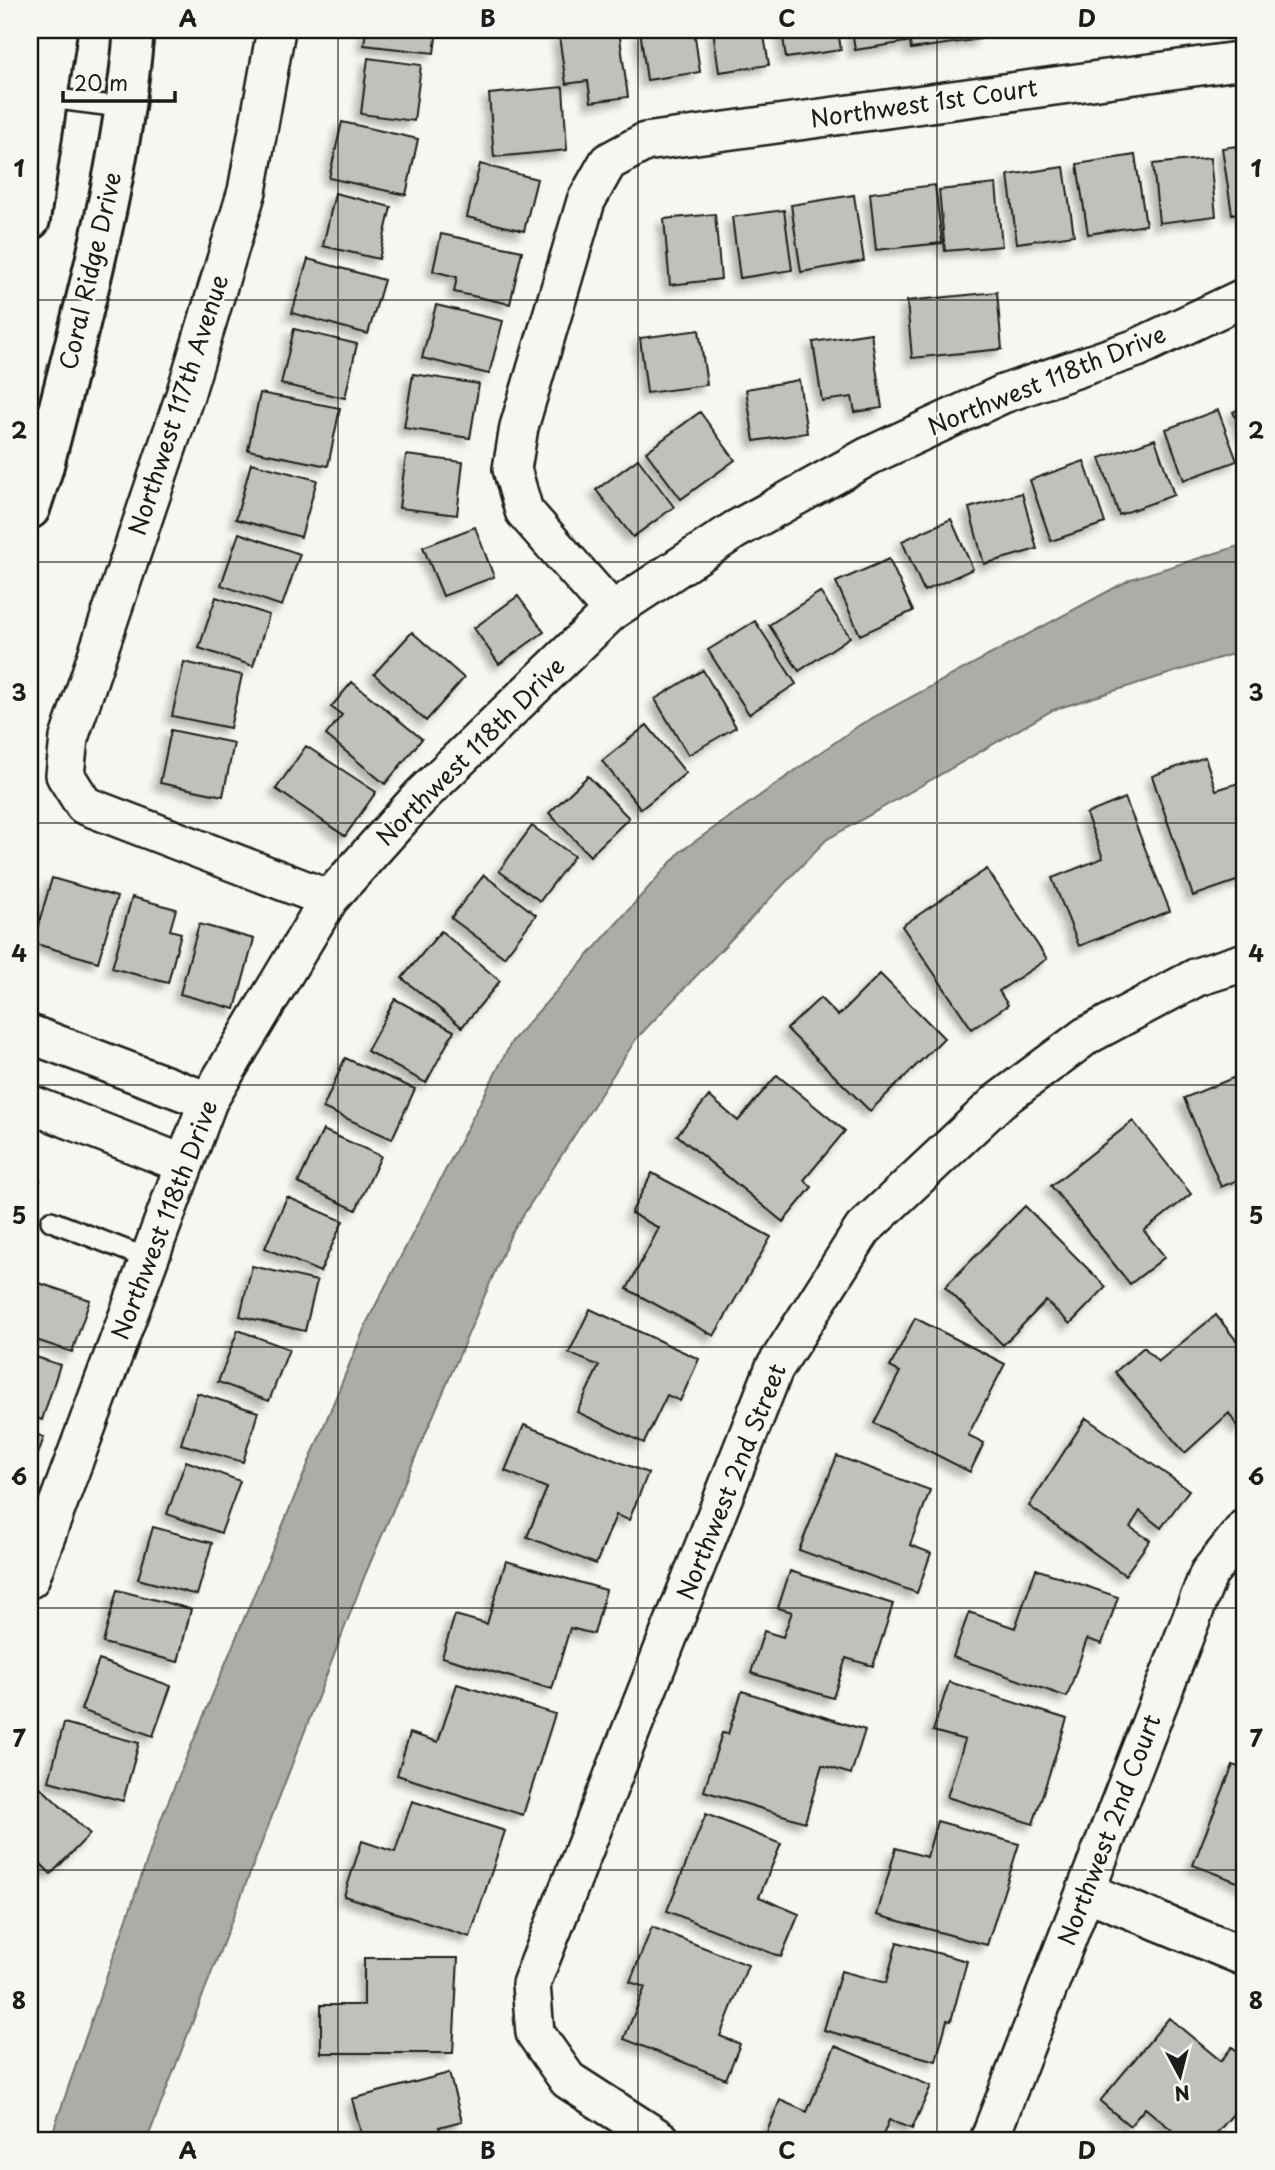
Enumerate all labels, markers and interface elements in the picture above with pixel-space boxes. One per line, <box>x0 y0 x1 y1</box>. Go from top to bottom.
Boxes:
text: A <box>179 0 197 35</box>
text: B <box>480 0 496 35</box>
text: C <box>778 0 796 35</box>
text: D <box>1078 0 1096 35</box>
scale bar <box>63 60 175 104</box>
text: 20 m <box>74 66 128 98</box>
street label: Northwest 1st Court <box>808 68 1040 136</box>
text: 1 <box>14 150 25 185</box>
text: 1 <box>1251 150 1262 185</box>
street label: Coral Ridge Drive <box>49 168 129 373</box>
street label: Northwest 117th Avenue <box>118 269 236 539</box>
street label: Northwest 118th Drive <box>922 315 1171 443</box>
text: 2 <box>11 412 27 447</box>
text: 2 <box>1248 412 1264 447</box>
street label: Northwest 118th Drive <box>367 648 572 853</box>
text: 3 <box>11 674 27 709</box>
text: 3 <box>1248 674 1264 709</box>
text: 4 <box>11 935 27 970</box>
text: 4 <box>1248 935 1264 970</box>
street label: Northwest 118th Drive <box>101 1094 225 1344</box>
text: 5 <box>12 1197 26 1232</box>
text: 5 <box>1249 1197 1263 1232</box>
street label: Northwest 2nd Street <box>666 1357 794 1605</box>
text: 6 <box>11 1458 27 1493</box>
text: 6 <box>1248 1458 1264 1493</box>
street label: Northwest 2nd Court <box>1047 1708 1169 1950</box>
text: 7 <box>12 1720 26 1755</box>
text: 7 <box>1249 1720 1263 1755</box>
text: 8 <box>12 1982 26 2017</box>
text: 8 <box>1249 1982 1263 2017</box>
north arrow <box>1146 2040 1216 2110</box>
text: N <box>1173 2079 1191 2109</box>
text: A <box>179 2132 197 2167</box>
text: B <box>480 2132 496 2167</box>
text: C <box>778 2132 796 2167</box>
text: D <box>1078 2132 1096 2167</box>

